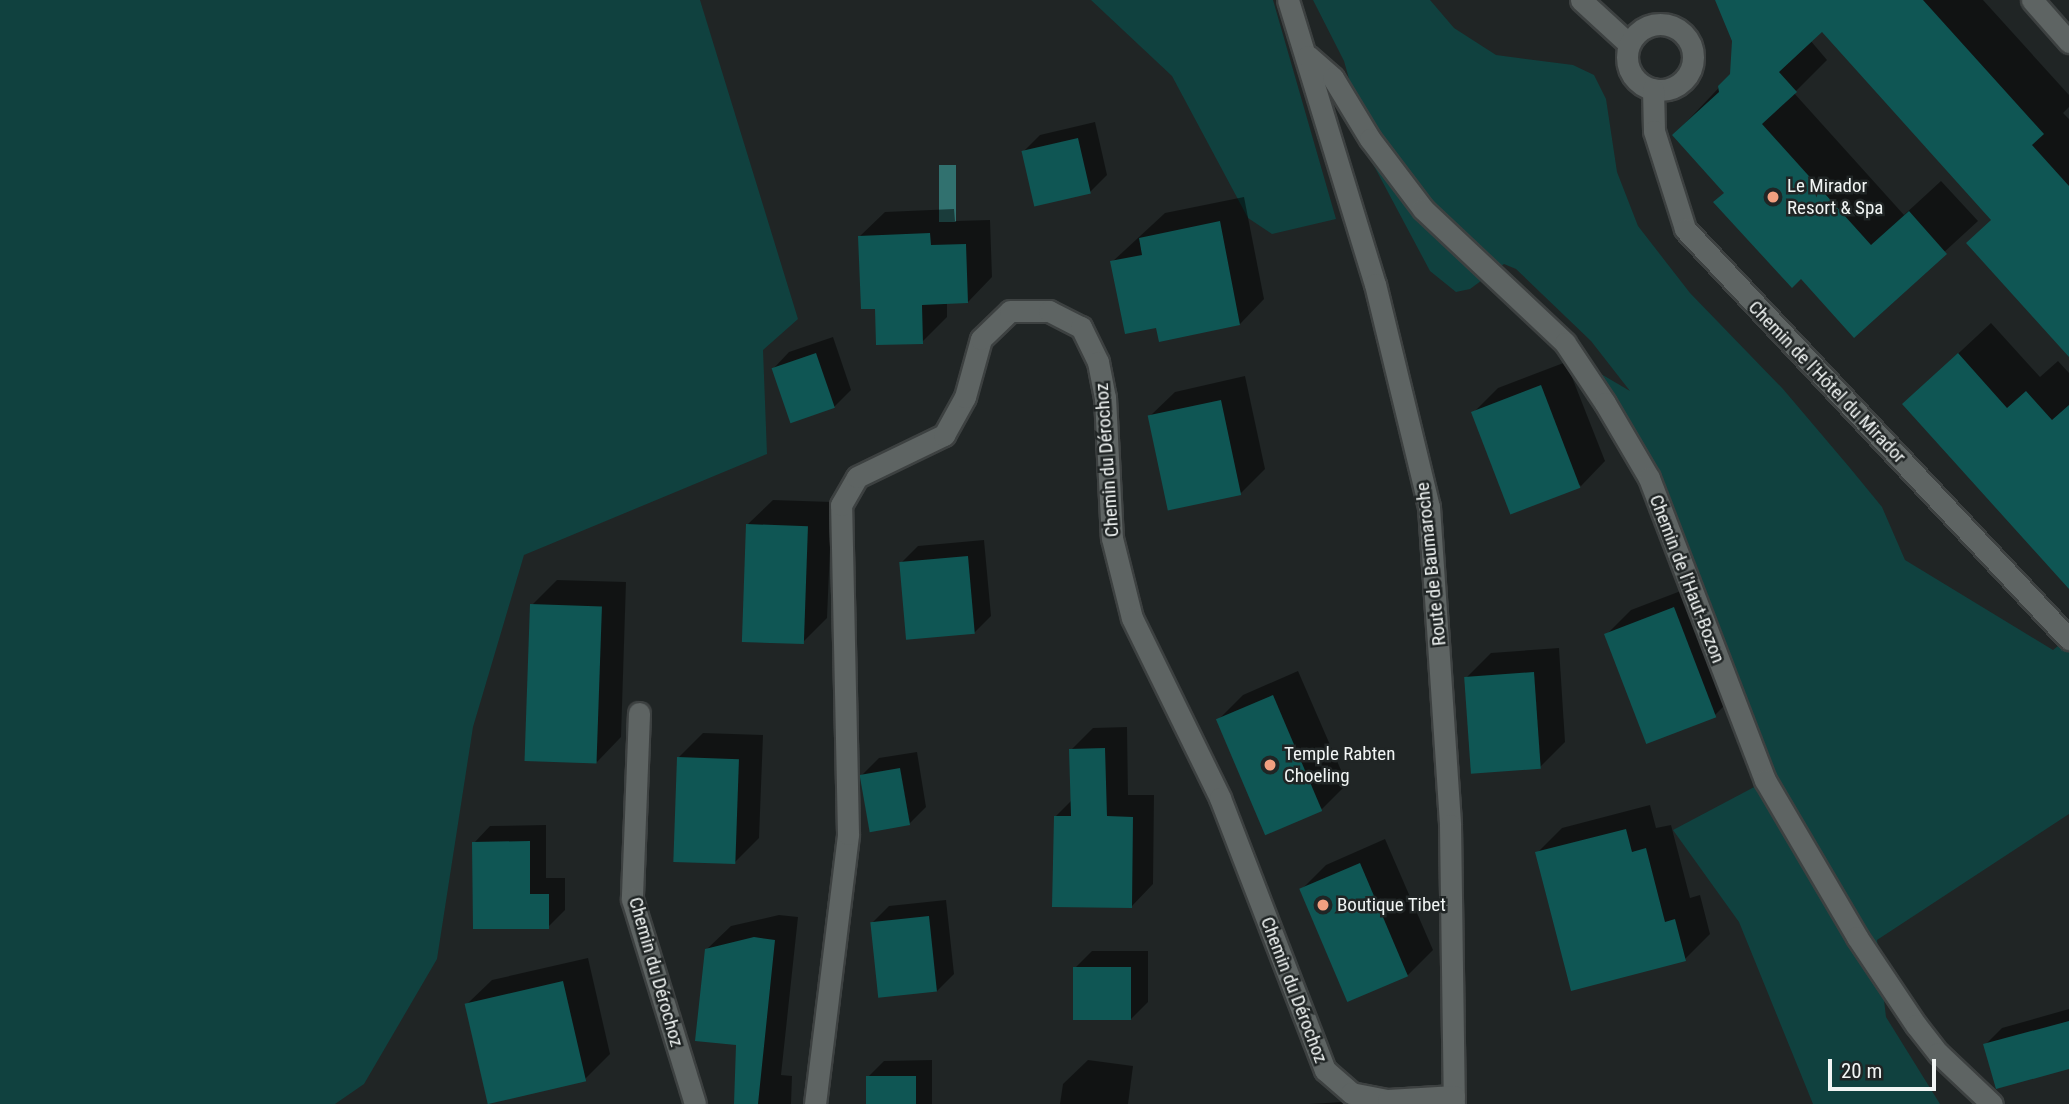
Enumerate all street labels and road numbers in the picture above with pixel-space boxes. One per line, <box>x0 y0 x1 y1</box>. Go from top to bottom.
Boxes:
street label: Chemin de l'Hôtel du Mirador <box>1743 296 1911 468</box>
street label: Chemin du Dérochoz <box>1090 382 1124 538</box>
street label: Route de Baumaroche <box>1411 481 1451 647</box>
street label: Chemin de l'Haut-Bozon <box>1644 492 1730 666</box>
street label: Chemin du Dérochoz <box>624 895 688 1049</box>
street label: Chemin du Dérochoz <box>1256 914 1332 1066</box>

